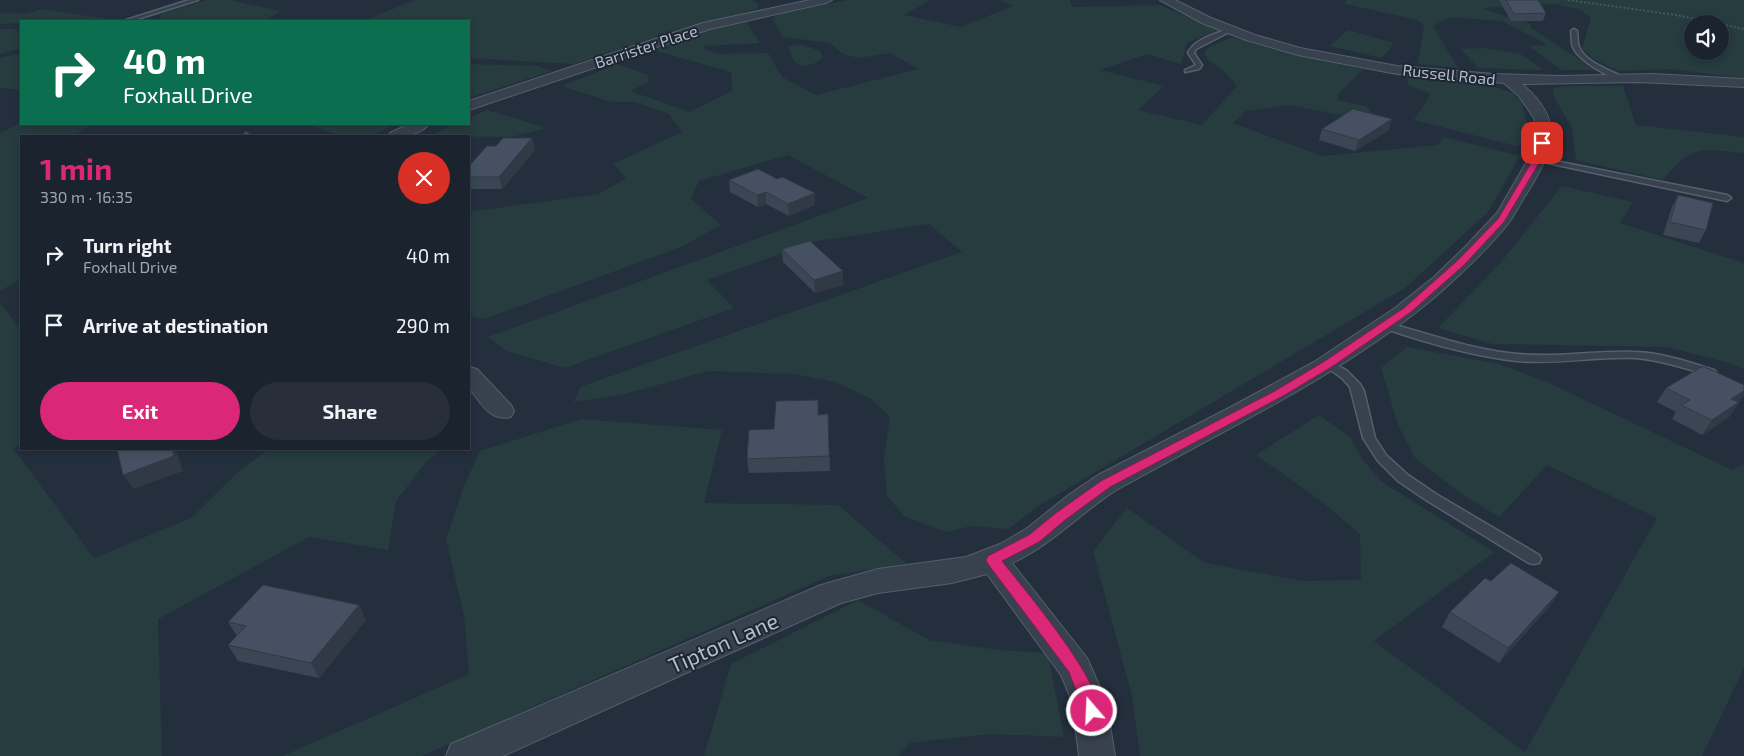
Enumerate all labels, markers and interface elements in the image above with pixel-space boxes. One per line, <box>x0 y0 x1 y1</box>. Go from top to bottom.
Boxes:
map controls <box>1684 15 1729 60</box>
button: sound <box>1684 15 1729 60</box>
street label: Barrister Place <box>592 20 700 72</box>
text: 40 m <box>123 39 206 81</box>
icon: right <box>40 40 105 105</box>
street label: Russell Road <box>1402 60 1496 88</box>
text: Foxhall Drive <box>123 81 253 107</box>
pin <box>1521 122 1563 164</box>
icon: arrive <box>1528 129 1556 157</box>
text: 1 min <box>40 150 112 186</box>
button: close <box>398 152 450 204</box>
text: 330 m · 16:35 <box>40 187 133 206</box>
text: Turn right <box>83 234 171 257</box>
icon: right <box>40 241 68 269</box>
text: 40 m <box>406 244 450 267</box>
text: Foxhall Drive <box>83 257 177 276</box>
icon: arrive <box>40 311 68 339</box>
text: Arrive at destination <box>83 314 268 337</box>
text: 290 m <box>396 314 450 337</box>
button: Exit <box>40 382 240 440</box>
button: Share <box>250 382 450 440</box>
street label: Tipton Lane <box>664 606 782 678</box>
position arrow <box>1065 684 1117 736</box>

